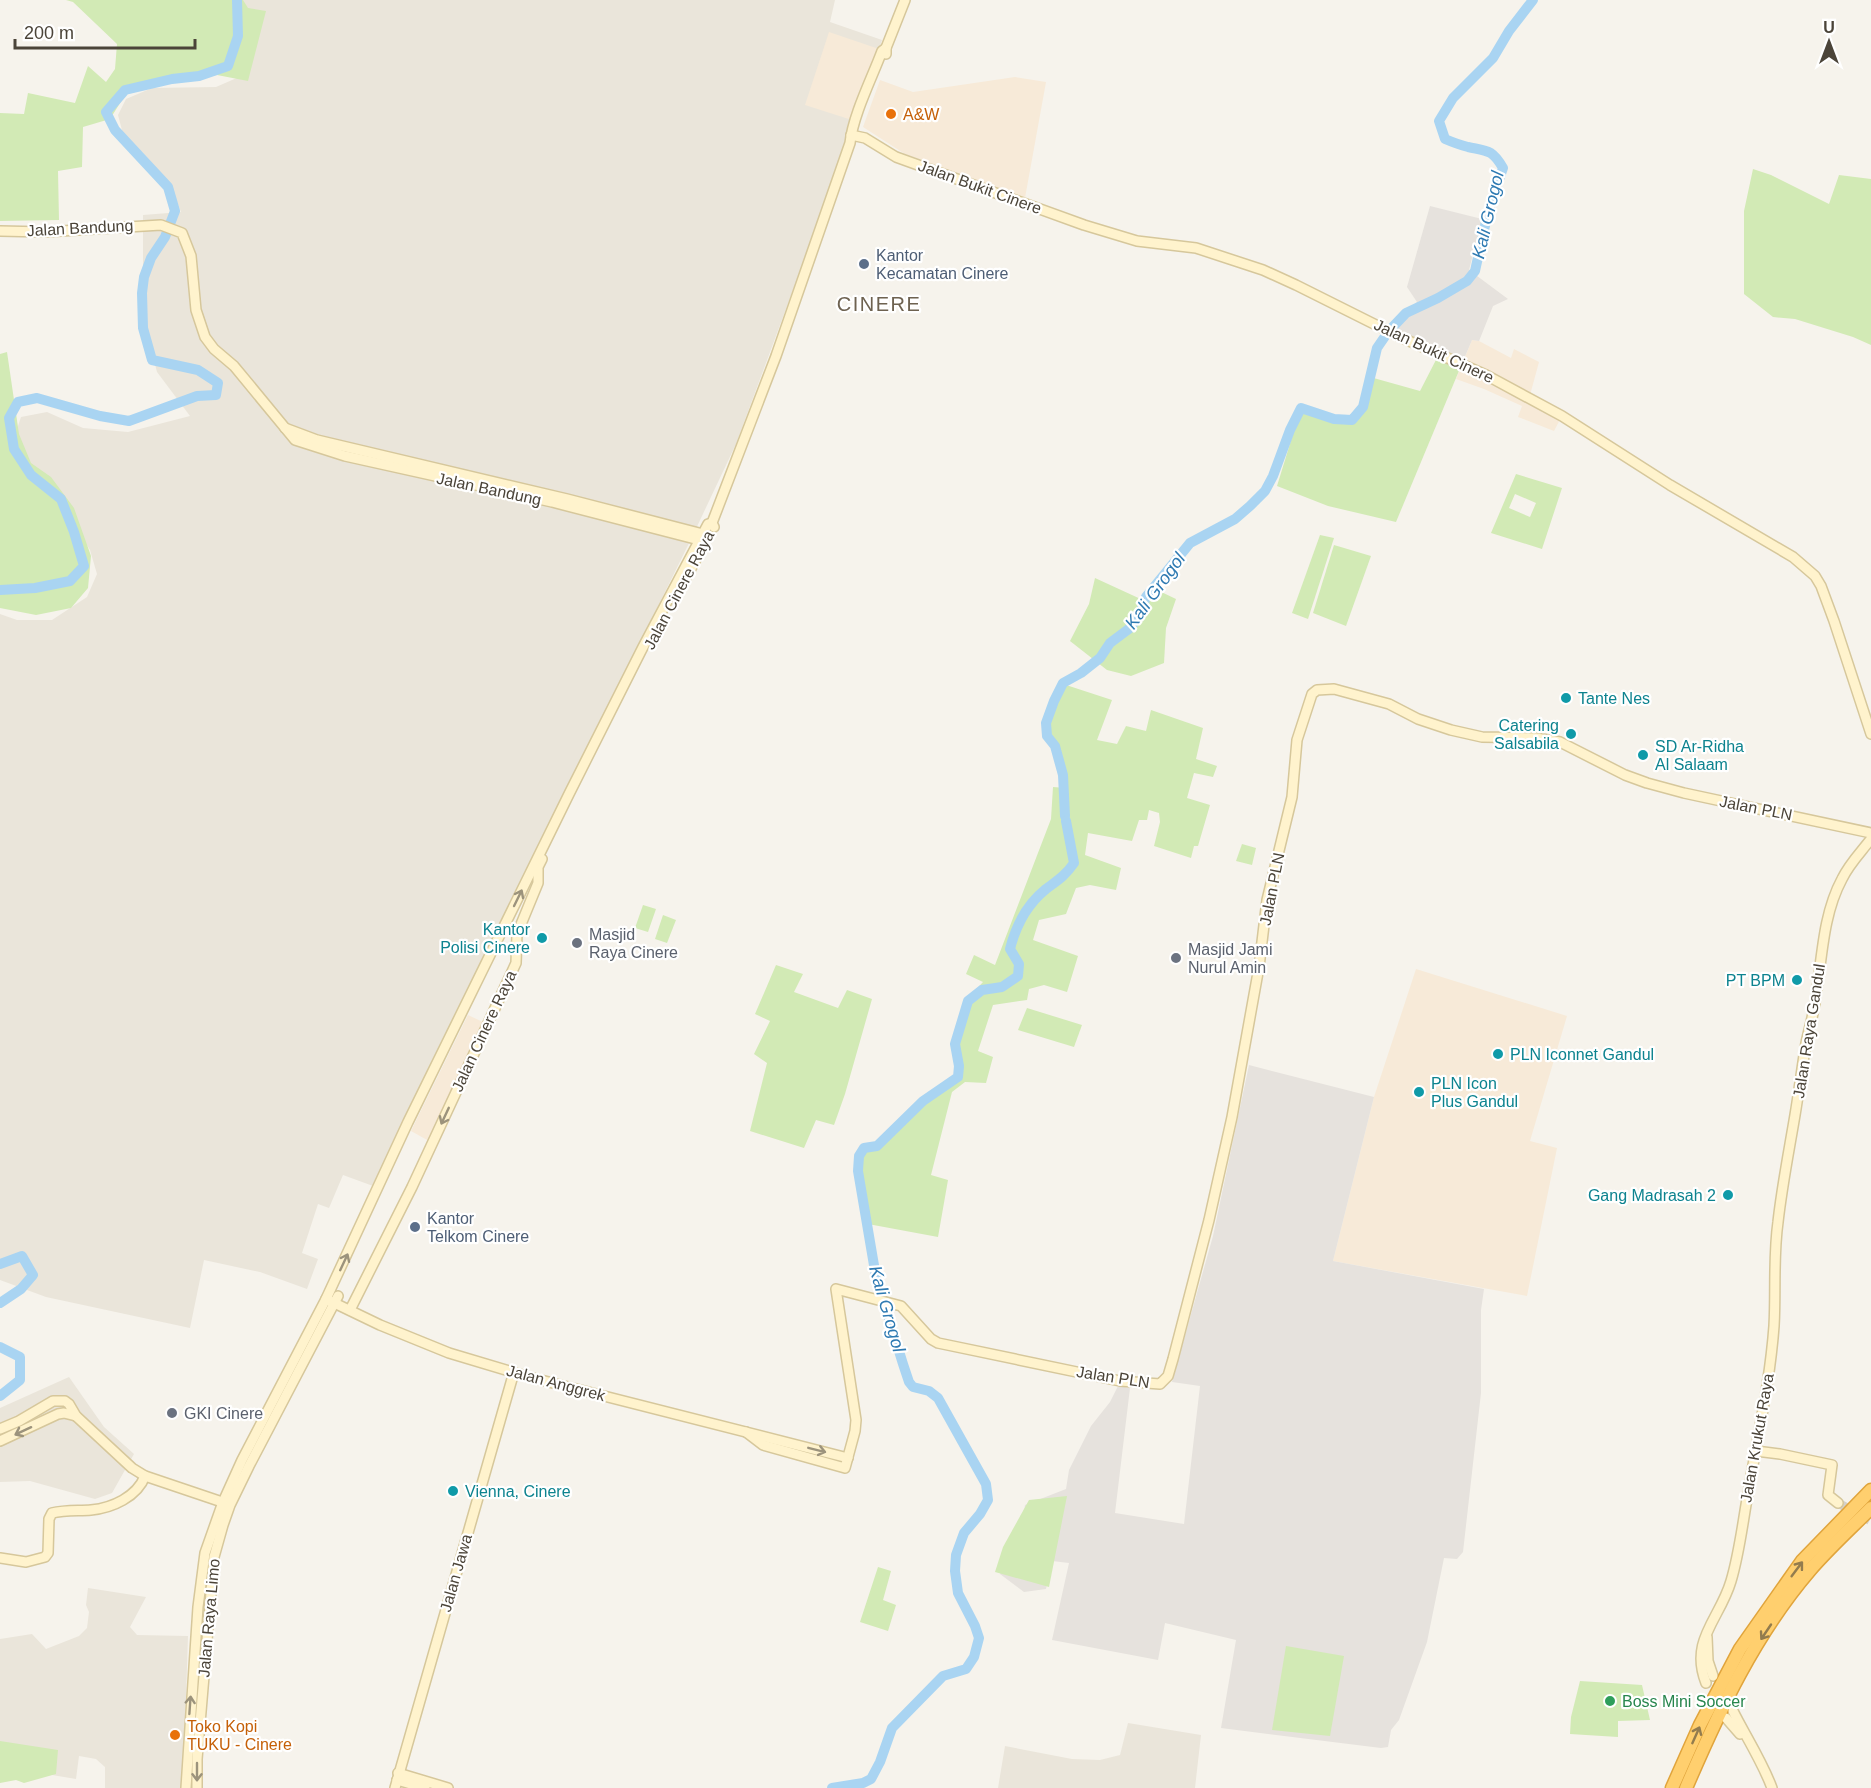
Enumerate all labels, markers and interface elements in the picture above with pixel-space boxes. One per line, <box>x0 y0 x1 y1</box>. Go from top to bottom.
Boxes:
scale bar <box>15 12 195 50</box>
north arrow <box>1799 12 1859 72</box>
text: U <box>1823 19 1835 36</box>
text: 200 m <box>24 23 74 43</box>
place label: A&W <box>903 106 940 123</box>
marker: A&W <box>884 107 898 121</box>
street label: Jalan Bukit Cinere <box>916 157 1044 217</box>
water label: Kali Grogol <box>1468 168 1508 261</box>
street label: Jalan Bandung <box>26 217 134 239</box>
place label: Kantor Kecamatan Cinere <box>876 247 1009 282</box>
marker: Kantor Kecamatan Cinere <box>857 257 871 271</box>
district label: CINERE <box>837 293 921 315</box>
street label: Jalan Bukit Cinere <box>1372 316 1497 386</box>
street label: Jalan Bandung <box>435 470 543 508</box>
street label: Jalan Cinere Raya <box>641 528 717 652</box>
water label: Kali Grogol <box>1121 548 1190 633</box>
place label: Tante Nes <box>1578 690 1650 707</box>
marker: Tante Nes <box>1559 691 1573 705</box>
place label: Catering Salsabila <box>1494 717 1559 752</box>
marker: Catering Salsabila <box>1564 727 1578 741</box>
place label: SD Ar-Ridha Al Salaam <box>1655 738 1744 773</box>
marker: SD Ar-Ridha Al Salaam <box>1636 748 1650 762</box>
street label: Jalan PLN <box>1718 793 1794 823</box>
street label: Jalan PLN <box>1257 851 1287 927</box>
one-way arrow <box>512 889 524 907</box>
place label: Kantor Polisi Cinere <box>440 921 531 956</box>
place label: Masjid Raya Cinere <box>589 926 678 961</box>
marker: Kantor Polisi Cinere <box>535 931 549 945</box>
marker: Masjid Raya Cinere <box>570 936 584 950</box>
place label: Masjid Jami Nurul Amin <box>1188 941 1272 976</box>
marker: Masjid Jami Nurul Amin <box>1169 951 1183 965</box>
street label: Jalan Raya Gandul <box>1790 962 1828 1100</box>
street label: Jalan Cinere Raya <box>448 968 520 1094</box>
place label: PT BPM <box>1726 972 1785 989</box>
marker: PT BPM <box>1790 973 1804 987</box>
place label: PLN Iconnet Gandul <box>1510 1046 1654 1063</box>
marker: PLN Iconnet Gandul <box>1491 1047 1505 1061</box>
place label: PLN Icon Plus Gandul <box>1431 1075 1518 1110</box>
marker: PLN Icon Plus Gandul <box>1412 1085 1426 1099</box>
one-way arrow <box>439 1106 450 1124</box>
place label: Gang Madrasah 2 <box>1588 1187 1716 1204</box>
marker: Gang Madrasah 2 <box>1721 1188 1735 1202</box>
place label: Kantor Telkom Cinere <box>427 1210 529 1245</box>
marker: Kantor Telkom Cinere <box>408 1220 422 1234</box>
one-way arrow <box>338 1254 350 1272</box>
water label: Kali Grogol <box>865 1263 909 1356</box>
street label: Jalan Anggrek <box>505 1362 608 1405</box>
street label: Jalan PLN <box>1075 1363 1151 1391</box>
street label: Jalan Krukut Raya <box>1737 1372 1777 1504</box>
place label: GKI Cinere <box>184 1405 263 1422</box>
marker: GKI Cinere <box>165 1406 179 1420</box>
one-way arrow <box>14 1426 32 1438</box>
one-way arrow <box>807 1445 826 1457</box>
place label: Vienna, Cinere <box>465 1483 571 1500</box>
marker: Vienna, Cinere <box>446 1484 460 1498</box>
street label: Jalan Jawa <box>437 1532 475 1614</box>
street label: Jalan Raya Limo <box>195 1558 223 1678</box>
one-way arrow <box>1790 1561 1803 1577</box>
one-way arrow <box>1759 1623 1771 1640</box>
place label: Boss Mini Soccer <box>1622 1693 1746 1710</box>
marker: Boss Mini Soccer <box>1603 1694 1617 1708</box>
one-way arrow <box>185 1695 196 1715</box>
place label: Toko Kopi TUKU - Cinere <box>187 1718 292 1753</box>
one-way arrow <box>1690 1726 1702 1744</box>
marker: Toko Kopi TUKU - Cinere <box>168 1728 182 1742</box>
one-way arrow <box>191 1762 203 1782</box>

